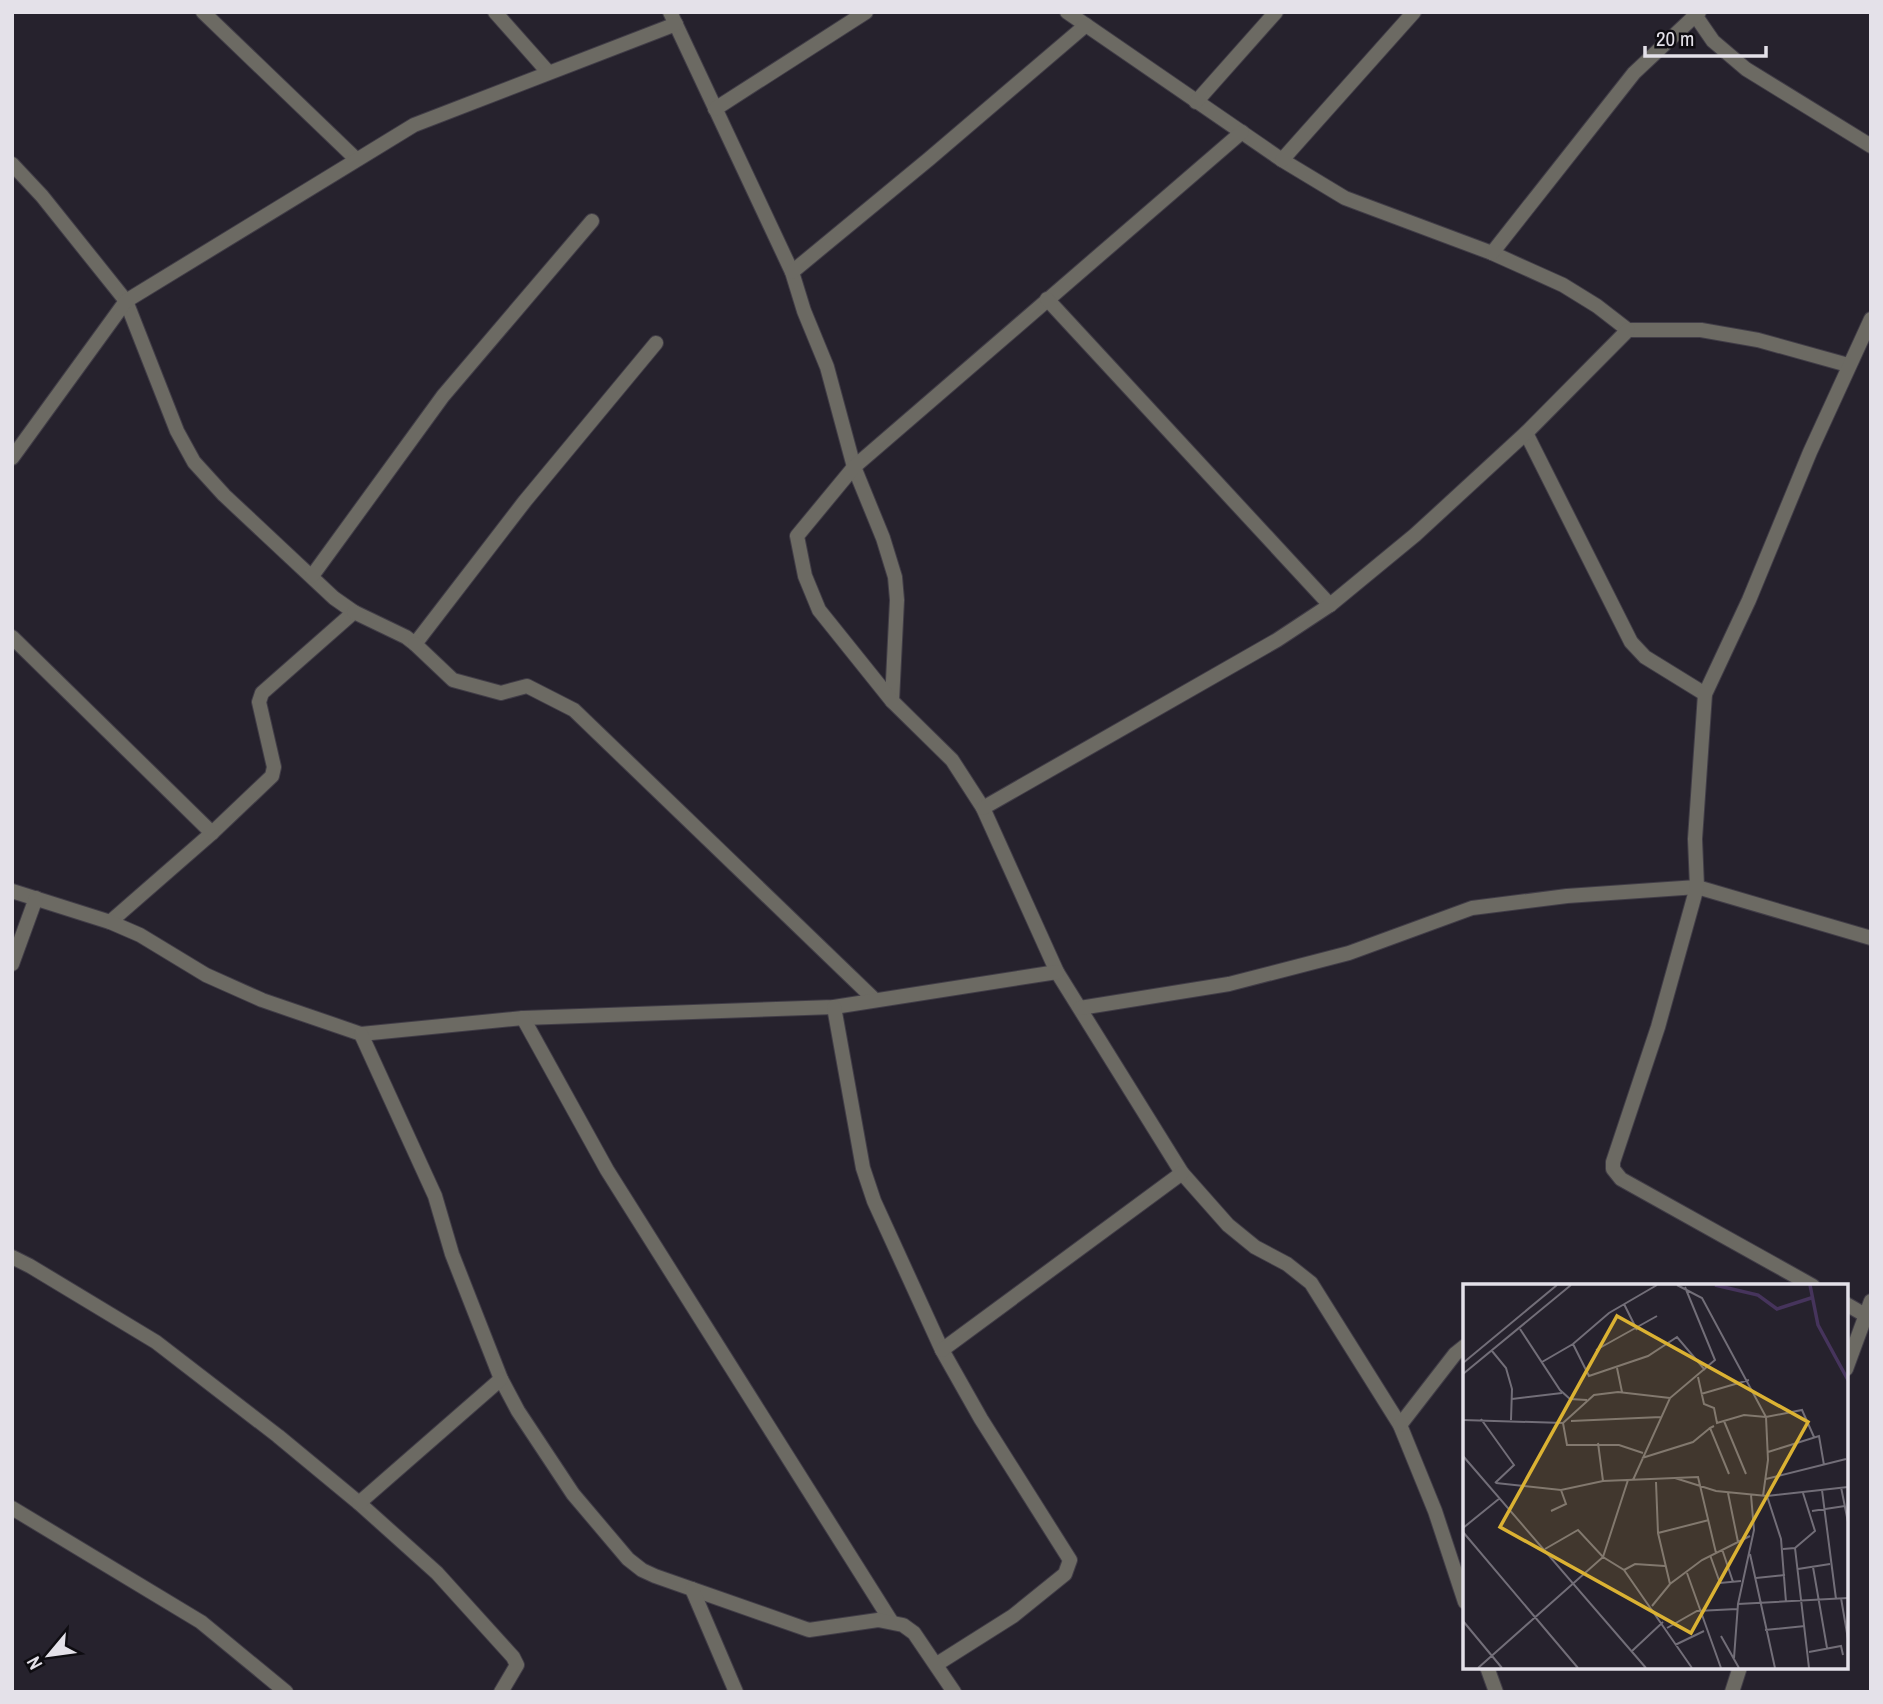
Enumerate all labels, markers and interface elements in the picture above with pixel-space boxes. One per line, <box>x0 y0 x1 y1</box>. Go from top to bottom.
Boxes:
scale bar <box>1645 14 1766 58</box>
text: 20 m <box>1656 24 1694 53</box>
inset map <box>1463 1284 1848 1669</box>
north arrow <box>14 1620 84 1690</box>
text: N <box>20 1652 48 1674</box>

